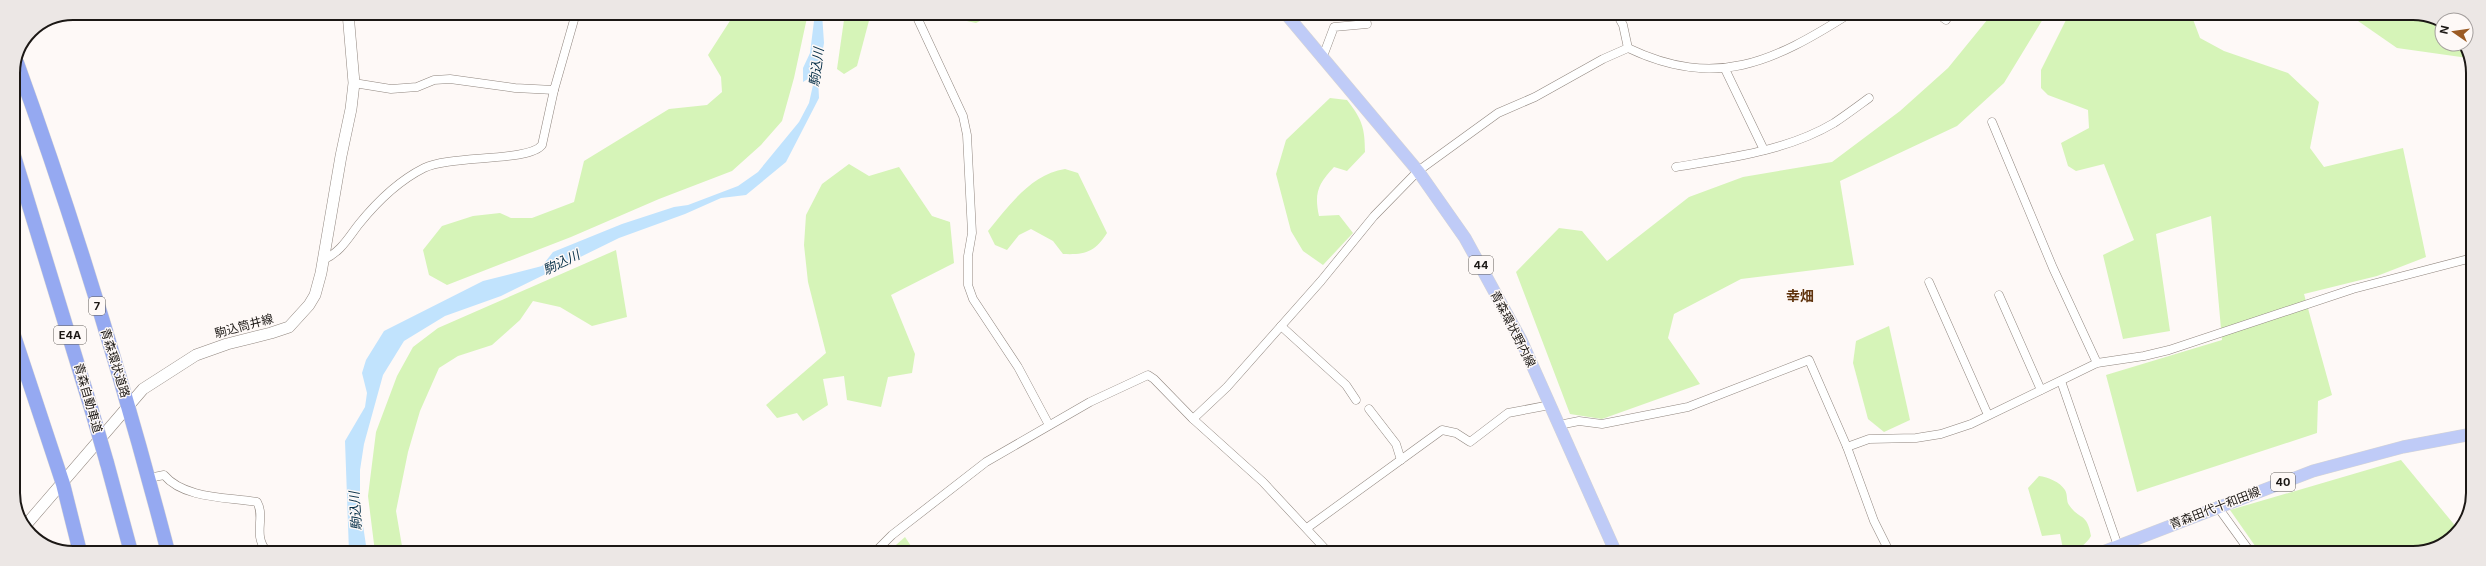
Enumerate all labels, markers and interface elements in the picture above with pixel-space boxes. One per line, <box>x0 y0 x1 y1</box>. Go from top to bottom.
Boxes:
north arrow <box>2434 12 2474 52</box>
text: N <box>2436 24 2452 35</box>
water label: 駒込川 <box>806 45 827 87</box>
water label: 駒込川 <box>540 245 584 278</box>
road number: 44 <box>1469 256 1493 274</box>
district label: 幸畑 <box>1786 287 1814 304</box>
street label: 青森環状野内線 <box>1488 288 1539 370</box>
road number: 7 <box>89 297 105 315</box>
street label: 駒込筒井線 <box>213 311 275 341</box>
road number: E4A <box>54 326 86 344</box>
street label: 青森環状道路 <box>98 326 133 399</box>
street label: 青森自動車道 <box>71 361 106 435</box>
road number: 40 <box>2271 473 2295 491</box>
street label: 青森田代十和田線 <box>2167 483 2262 532</box>
water label: 駒込川 <box>346 489 364 531</box>

